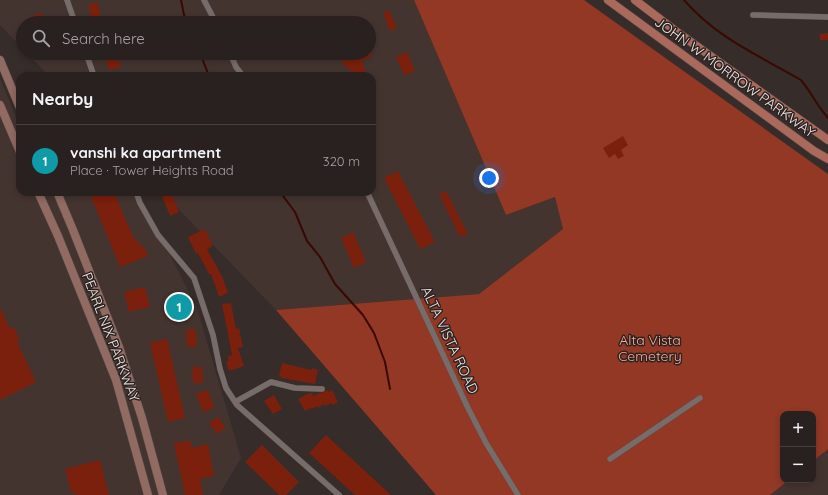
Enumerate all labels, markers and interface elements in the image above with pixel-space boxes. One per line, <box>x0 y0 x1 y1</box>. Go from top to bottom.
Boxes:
street label: JOHN W MORROW PARKWAY <box>651 13 819 141</box>
search box <box>16 16 376 60</box>
icon: search <box>30 27 52 49</box>
text: Search here <box>62 29 145 48</box>
text: Nearby <box>32 88 93 109</box>
text: vanshi ka apartment <box>70 143 221 162</box>
text: 1 <box>42 153 48 169</box>
text: 320 m <box>323 153 360 169</box>
text: Place · Tower Heights Road <box>70 162 234 178</box>
your location <box>479 168 499 188</box>
street label: PEARL NIX PARKWAY <box>78 270 144 404</box>
street label: ALTA VISTA ROAD <box>417 283 483 397</box>
pin: 1 <box>166 292 192 322</box>
park label: Alta Vista Cemetery <box>618 331 682 365</box>
map controls <box>780 411 816 483</box>
button: + <box>780 411 816 447</box>
button: − <box>780 447 816 483</box>

